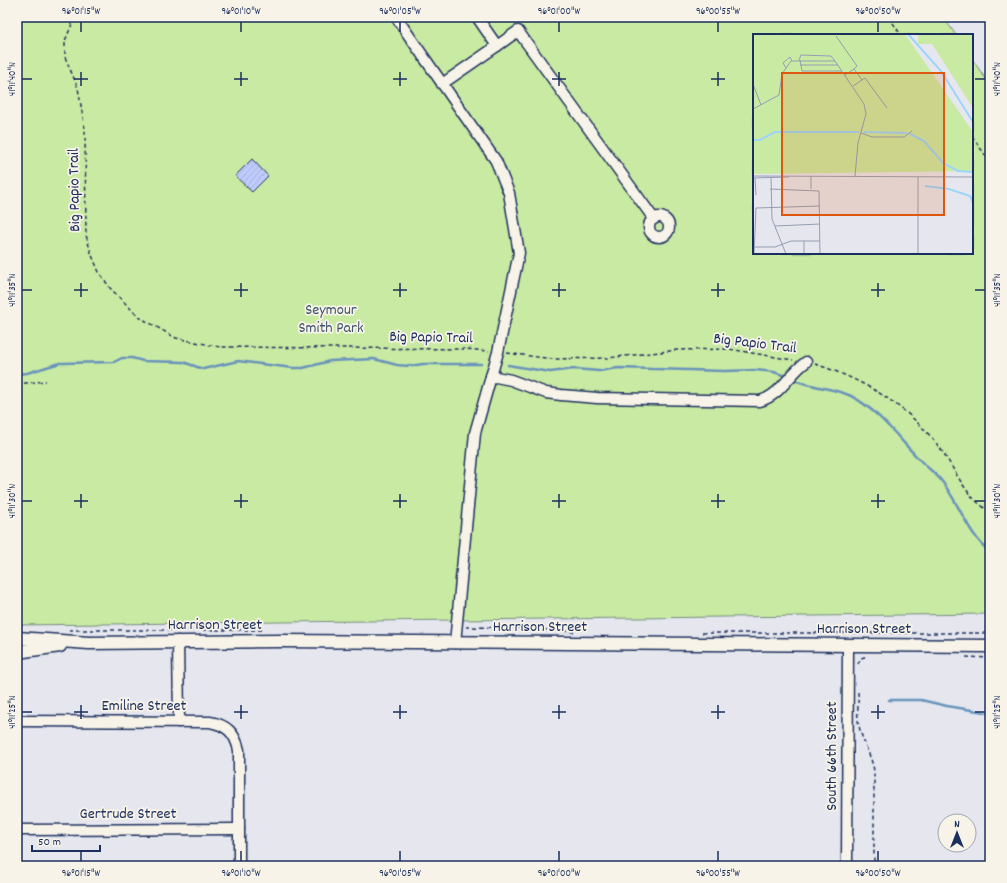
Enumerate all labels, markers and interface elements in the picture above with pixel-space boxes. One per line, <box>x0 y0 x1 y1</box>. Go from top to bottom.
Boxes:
text: 96°01'15"W <box>62 5 100 19</box>
text: 96°01'10"W <box>221 5 261 19</box>
text: 96°01'05"W <box>379 5 421 19</box>
text: 96°01'00"W <box>538 5 581 19</box>
text: 96°00'55"W <box>696 5 740 19</box>
text: 96°00'50"W <box>856 5 901 19</box>
inset map <box>753 34 973 254</box>
text: 41°11'40"N <box>6 62 20 96</box>
text: 41°11'40"N <box>991 62 1005 96</box>
street label: Big Papio Trail <box>63 148 87 232</box>
text: 41°11'35"N <box>6 273 20 307</box>
text: 41°11'35"N <box>991 273 1005 307</box>
park label: Seymour Smith Park <box>298 299 364 340</box>
street label: Big Papio Trail <box>389 326 473 350</box>
street label: Big Papio Trail <box>712 327 798 361</box>
text: 41°11'30"N <box>6 484 20 518</box>
text: 41°11'30"N <box>991 484 1005 518</box>
street label: Harrison Street <box>168 614 262 637</box>
street label: Harrison Street <box>493 616 587 639</box>
street label: Harrison Street <box>817 618 911 641</box>
text: 41°11'25"N <box>6 695 20 729</box>
street label: Emiline Street <box>102 695 187 718</box>
text: 41°11'25"N <box>991 695 1005 729</box>
street label: South 66th Street <box>821 701 844 811</box>
street label: Gertrude Street <box>80 803 177 826</box>
north arrow <box>937 813 977 853</box>
text: N <box>954 817 960 833</box>
scale bar <box>32 827 100 853</box>
text: 50 m <box>38 834 61 851</box>
text: 96°01'15"W <box>62 867 100 881</box>
text: 96°01'10"W <box>221 867 261 881</box>
text: 96°01'05"W <box>379 867 421 881</box>
text: 96°01'00"W <box>538 867 581 881</box>
text: 96°00'55"W <box>696 867 740 881</box>
text: 96°00'50"W <box>856 867 901 881</box>

